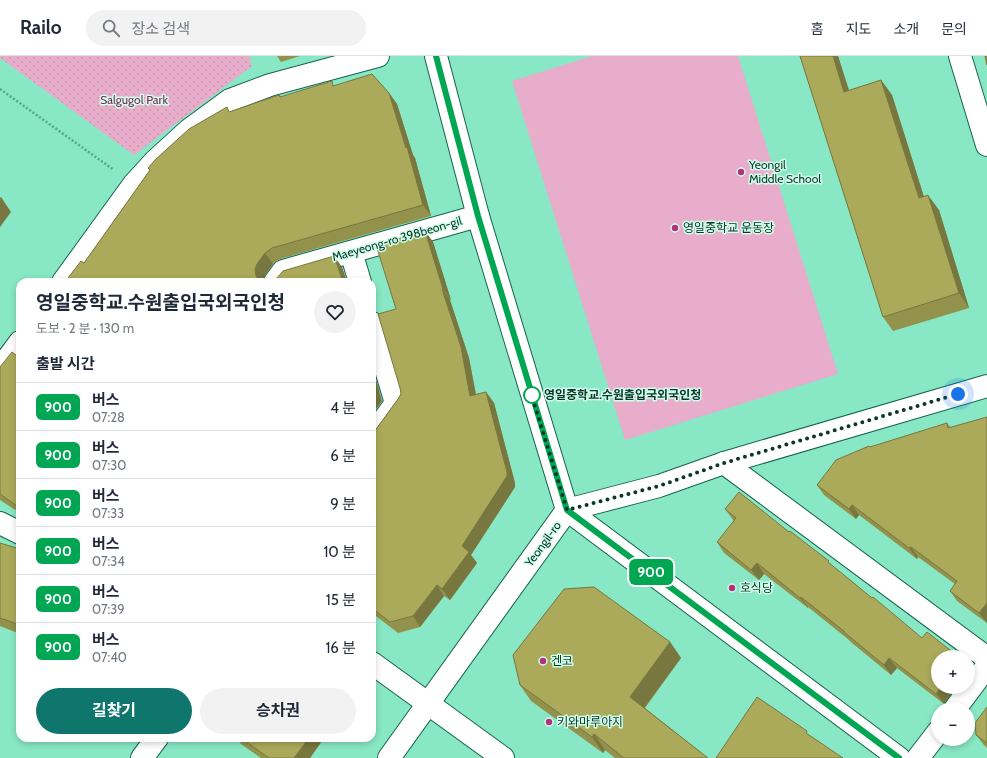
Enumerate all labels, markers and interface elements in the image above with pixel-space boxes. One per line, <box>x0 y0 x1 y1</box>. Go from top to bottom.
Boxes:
search box <box>86 10 366 46</box>
text: Railo <box>20 16 62 39</box>
icon: search <box>100 17 122 39</box>
text: 장소 검색 <box>132 20 190 38</box>
text: 홈 <box>811 20 824 38</box>
text: 지도 <box>846 20 871 38</box>
text: 소개 <box>893 20 919 38</box>
text: 문의 <box>941 20 967 38</box>
park label: Salgugol Park <box>100 92 168 107</box>
place label: Yeongil Middle School <box>748 157 821 186</box>
marker: Yeongil Middle School <box>736 167 746 177</box>
street label: Maeyeong-ro 398beon-gil <box>330 213 464 264</box>
place label: 영일중학교 운동장 <box>683 220 774 235</box>
marker: 영일중학교 운동장 <box>670 223 680 233</box>
text: 영일중학교.수원출입국외국인청 <box>36 291 285 314</box>
button: heart <box>314 291 356 333</box>
text: 도보 · 2 분 · 130 m <box>36 320 134 336</box>
text: 출발 시간 <box>36 355 95 373</box>
your location <box>948 384 968 404</box>
marker: 영일중학교.수원출입국외국인청 <box>523 386 541 404</box>
place label: 영일중학교.수원출입국외국인청 <box>544 387 701 402</box>
text: 버스 <box>92 391 120 409</box>
text: 900 <box>44 398 72 416</box>
text: 4 분 <box>330 399 356 417</box>
text: 07:28 <box>92 409 125 425</box>
text: 버스 <box>92 439 120 457</box>
text: 900 <box>44 446 72 464</box>
text: 6 분 <box>330 447 356 465</box>
text: 07:30 <box>92 457 126 473</box>
text: 버스 <box>92 487 120 505</box>
text: 900 <box>44 494 72 512</box>
text: 9 분 <box>330 495 356 513</box>
text: 07:33 <box>92 505 124 521</box>
street label: Yeongil-ro <box>521 518 564 570</box>
text: 버스 <box>92 535 120 553</box>
text: 900 <box>44 542 72 560</box>
text: 10 분 <box>323 543 356 561</box>
text: 07:34 <box>92 553 125 569</box>
line badge: 900 <box>628 559 674 585</box>
text: 900 <box>637 563 665 581</box>
place label: 호식당 <box>740 580 773 595</box>
text: 버스 <box>92 583 120 601</box>
marker: 호식당 <box>727 583 737 593</box>
text: 900 <box>44 590 72 608</box>
text: 15 분 <box>326 591 356 609</box>
text: 07:39 <box>92 601 125 617</box>
text: 버스 <box>92 631 120 649</box>
text: 900 <box>44 638 72 656</box>
text: 16 분 <box>325 639 356 657</box>
text: 07:40 <box>92 649 127 665</box>
map controls <box>931 650 975 746</box>
button: + <box>931 650 975 694</box>
place label: 겐코 <box>551 653 573 668</box>
marker: 겐코 <box>538 656 548 666</box>
button: 길찾기 <box>36 688 192 734</box>
button: 승차권 <box>200 688 356 734</box>
button: − <box>931 702 975 746</box>
place label: 키와마루아지 <box>557 714 623 729</box>
marker: 키와마루아지 <box>544 717 554 727</box>

